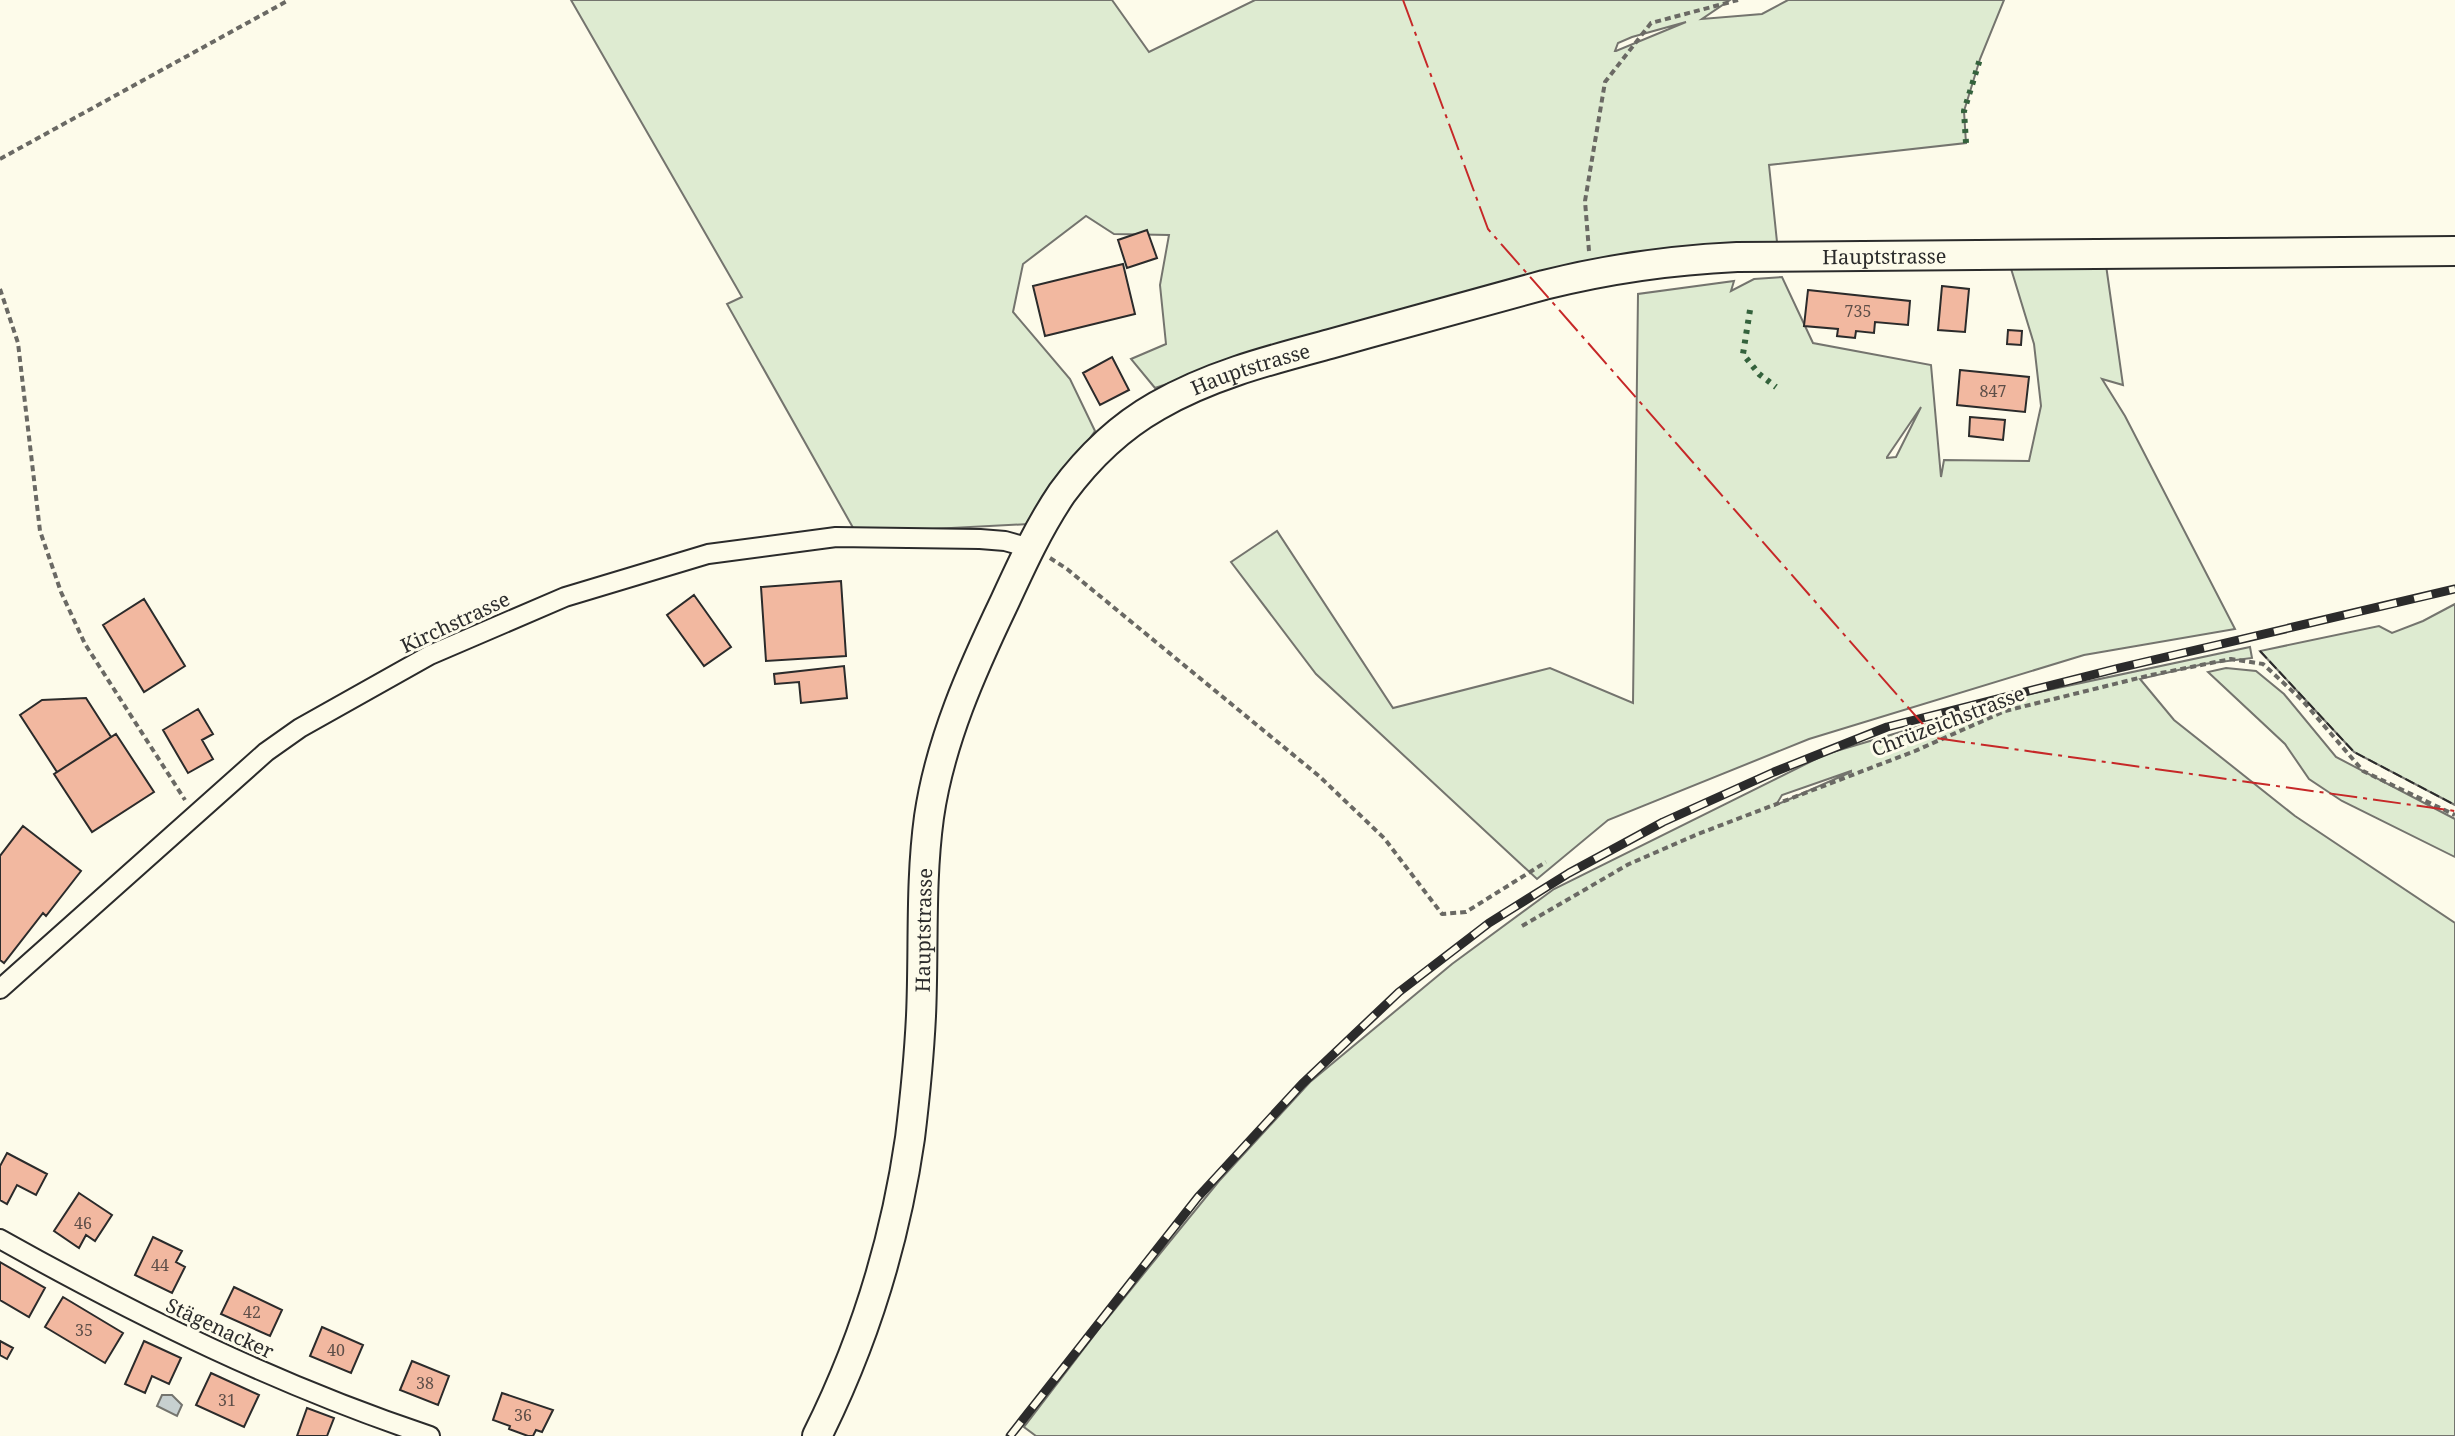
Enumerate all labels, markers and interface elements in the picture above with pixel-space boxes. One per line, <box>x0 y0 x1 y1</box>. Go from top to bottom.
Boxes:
street label: Hauptstrasse <box>1822 242 1947 270</box>
house number: 735 <box>1845 300 1871 322</box>
street label: Hauptstrasse <box>1186 336 1313 401</box>
house number: 847 <box>1980 380 2006 402</box>
street label: Kirchstrasse <box>396 585 514 659</box>
street label: Chrüzeichstrasse <box>1868 679 2028 763</box>
street label: Hauptstrasse <box>908 867 938 992</box>
house number: 46 <box>74 1212 92 1234</box>
house number: 44 <box>151 1254 169 1276</box>
street label: Stägenacker <box>162 1291 279 1365</box>
house number: 42 <box>243 1301 261 1323</box>
house number: 35 <box>75 1319 93 1341</box>
house number: 40 <box>327 1339 345 1361</box>
house number: 38 <box>416 1372 434 1394</box>
house number: 31 <box>218 1389 236 1411</box>
house number: 36 <box>514 1404 532 1426</box>

